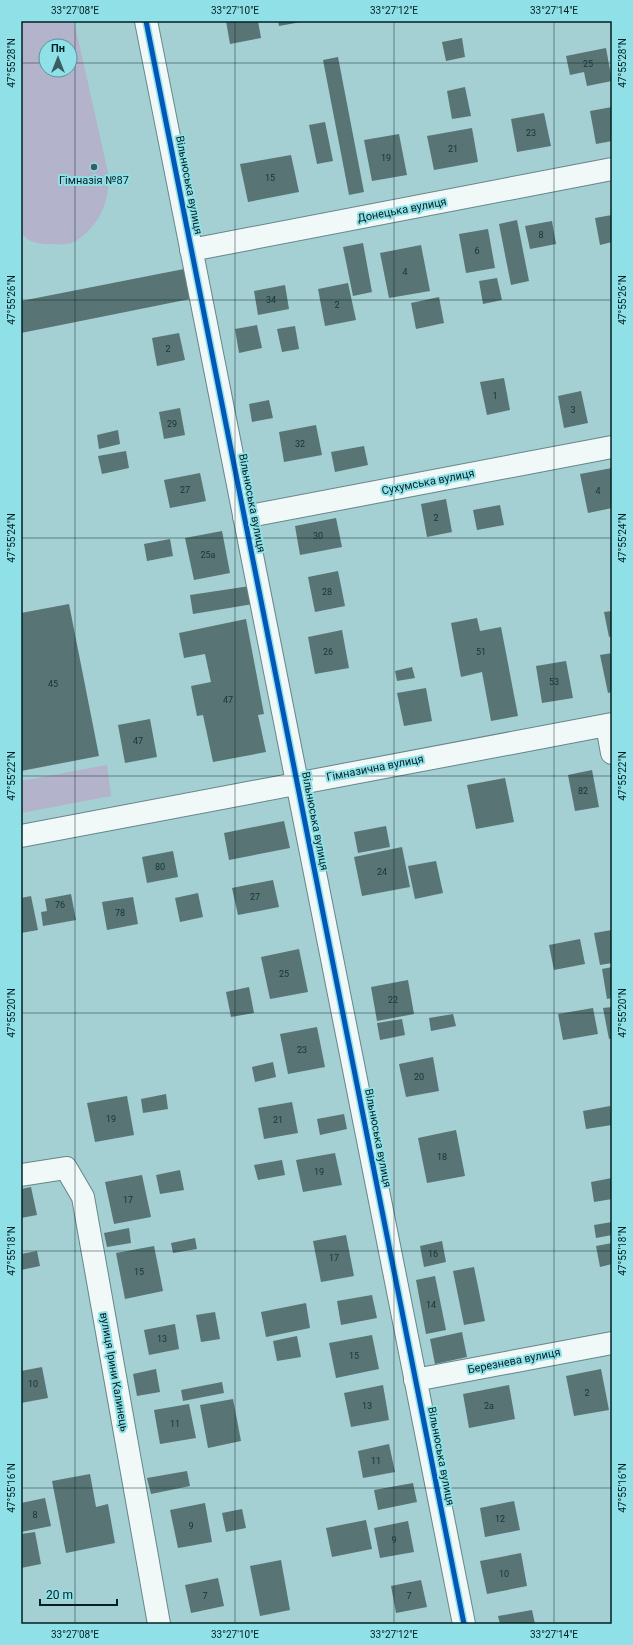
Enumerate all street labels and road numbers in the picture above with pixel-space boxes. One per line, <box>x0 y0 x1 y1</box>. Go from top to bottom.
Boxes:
street label: Вільнюська вулиця <box>173 135 205 235</box>
street label: Донецька вулиця <box>356 195 448 225</box>
street label: Вільнюська вулиця <box>236 453 268 553</box>
street label: Сухумська вулиця <box>381 467 475 497</box>
street label: Гімназична вулиця <box>325 752 425 784</box>
street label: Вільнюська вулиця <box>299 771 331 871</box>
street label: Вільнюська вулиця <box>362 1088 394 1188</box>
street label: вулиця Ірини Калинець <box>97 1311 131 1433</box>
street label: Березнева вулиця <box>467 1346 561 1376</box>
street label: Вільнюська вулиця <box>425 1406 457 1506</box>

